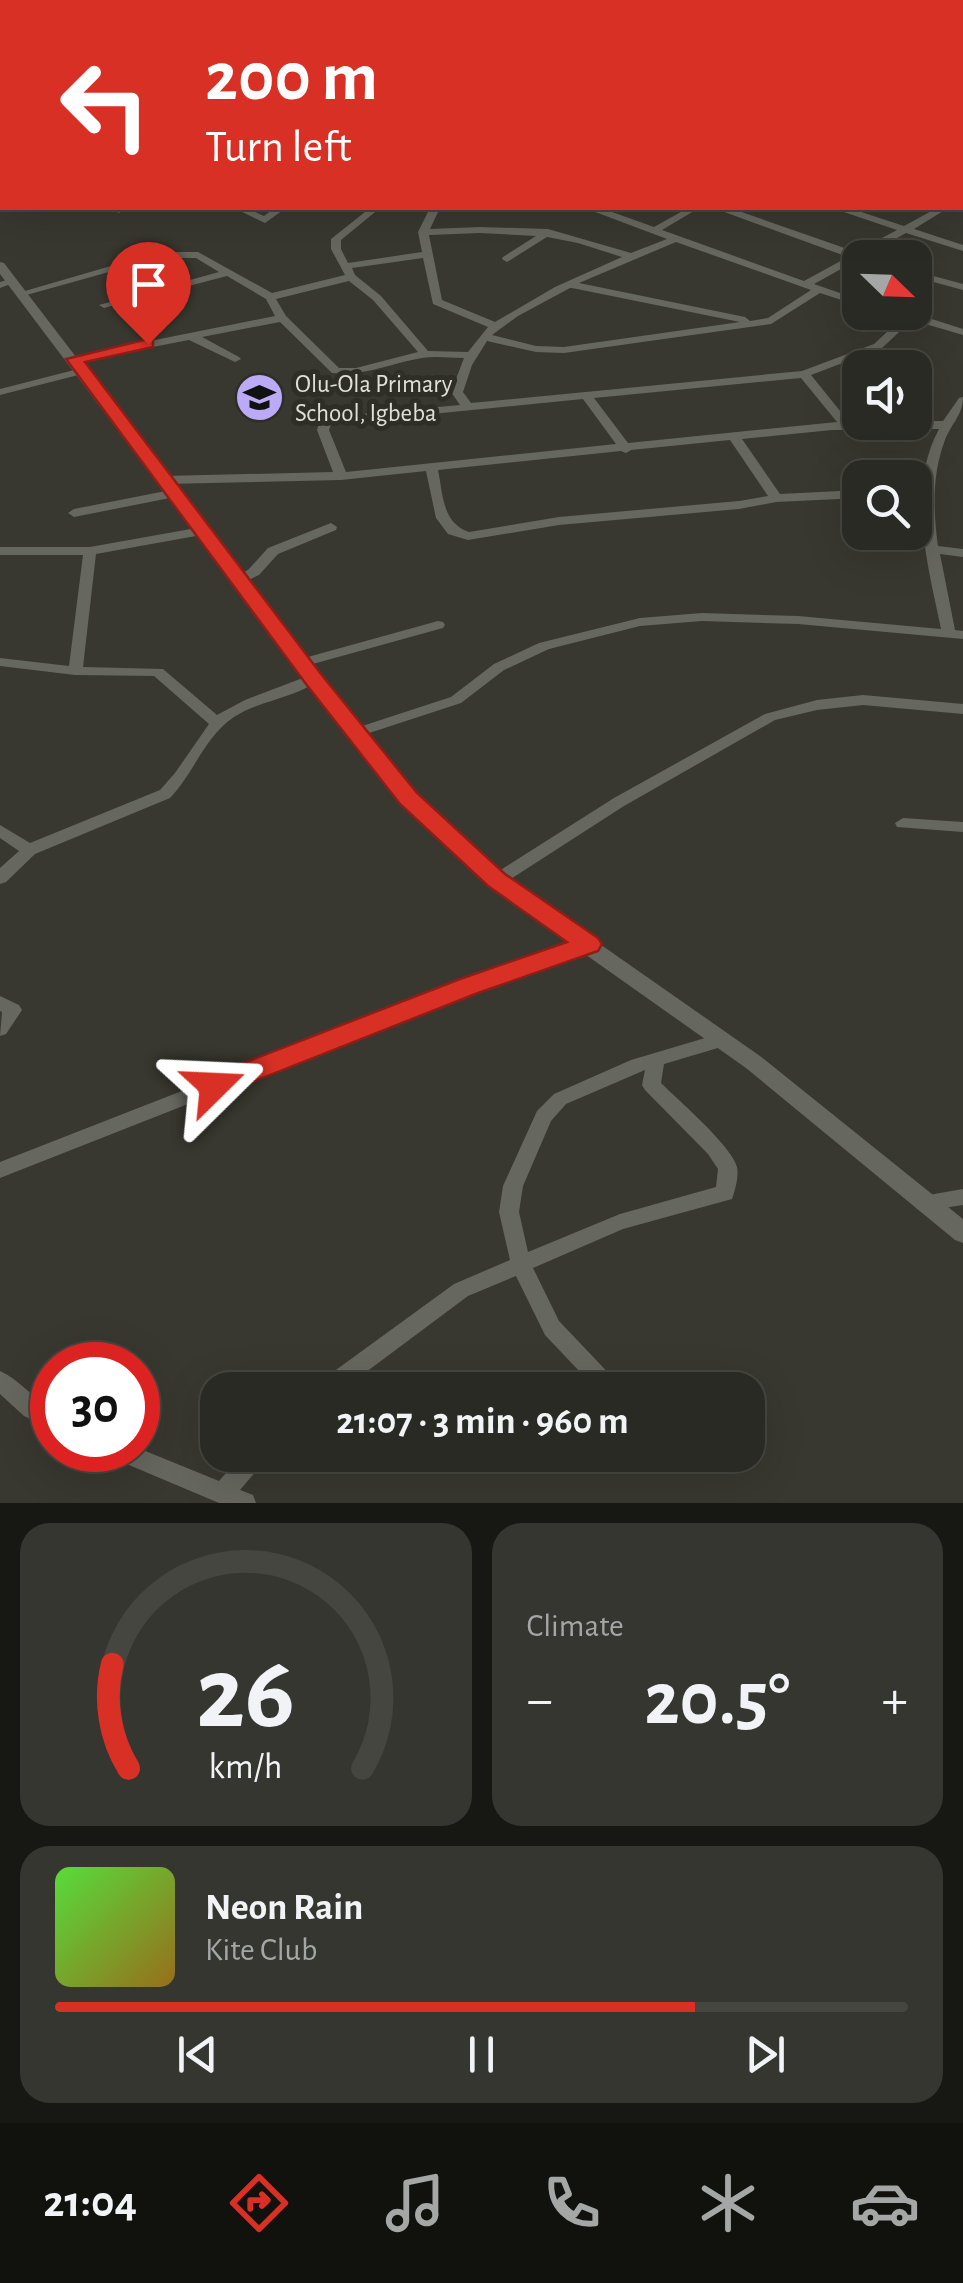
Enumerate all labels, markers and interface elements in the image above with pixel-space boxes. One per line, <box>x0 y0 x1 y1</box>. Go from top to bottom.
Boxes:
icon: left <box>40 40 170 170</box>
text: 200 m <box>205 43 378 113</box>
text: Turn left <box>205 125 352 170</box>
north arrow <box>842 240 932 330</box>
map controls <box>842 240 932 550</box>
pin <box>106 242 191 345</box>
icon: arrive <box>121 257 176 312</box>
button: sound <box>842 350 932 440</box>
school or university icon: Olu-Ola Primary School, Igbeba <box>234 372 286 424</box>
place label: Olu-Ola Primary School, Igbeba <box>295 372 453 426</box>
button: search <box>842 460 932 550</box>
position arrow <box>162 1034 266 1138</box>
speed limit sign: 30 <box>30 1342 160 1472</box>
text: 21:07 · 3 min · 960 m <box>336 1403 629 1441</box>
text: Climate <box>527 1610 624 1642</box>
text: 26 <box>196 1643 295 1747</box>
text: 20.5° <box>644 1663 790 1738</box>
text: − <box>527 1673 553 1728</box>
text: + <box>882 1673 908 1728</box>
text: km/h <box>209 1749 283 1785</box>
text: Neon Rain <box>205 1889 363 1927</box>
text: Kite Club <box>205 1934 317 1966</box>
icon: previous <box>170 2027 225 2082</box>
icon: pause <box>454 2027 509 2082</box>
icon: next <box>738 2027 793 2082</box>
icon: directions <box>224 2168 294 2238</box>
icon: music <box>380 2168 450 2238</box>
icon: phone <box>537 2168 607 2238</box>
icon: climate <box>693 2168 763 2238</box>
icon: car <box>850 2168 920 2238</box>
text: 21:04 <box>43 2180 137 2225</box>

